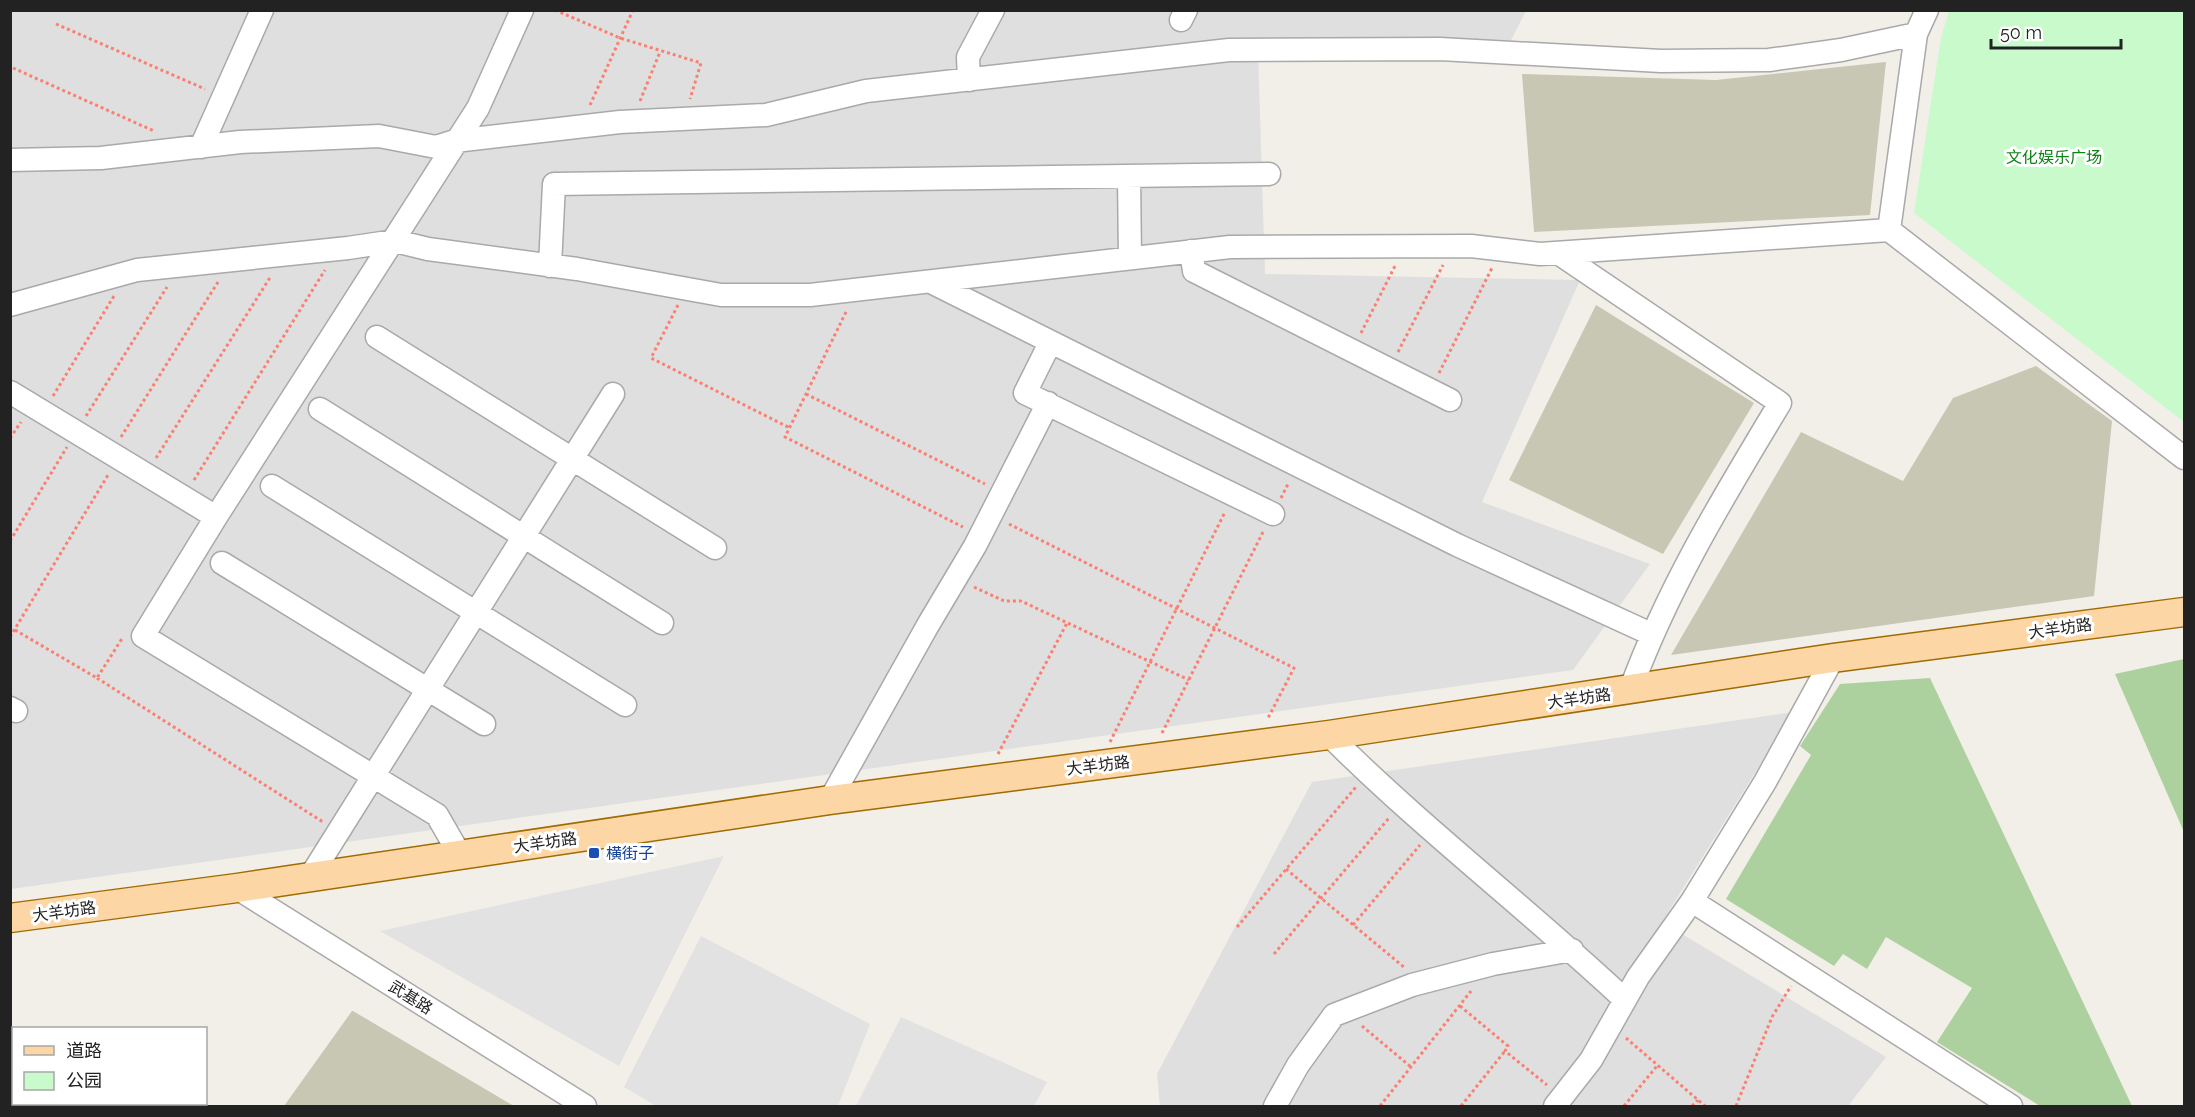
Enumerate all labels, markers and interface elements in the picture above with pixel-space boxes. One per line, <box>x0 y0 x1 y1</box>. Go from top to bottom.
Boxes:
scale bar <box>1991 12 2122 50</box>
text: 50 m <box>2000 22 2042 43</box>
park label: 文化娱乐广场 <box>2006 148 2102 167</box>
street label: 大羊坊路 <box>2027 615 2093 642</box>
street label: 大羊坊路 <box>1546 685 1612 712</box>
street label: 大羊坊路 <box>1065 752 1131 779</box>
street label: 大羊坊路 <box>512 829 578 856</box>
place label: 横街子 <box>606 844 654 863</box>
marker: 横街子 <box>587 846 601 860</box>
street label: 大羊坊路 <box>31 898 97 925</box>
street label: 武基路 <box>385 977 436 1018</box>
legend <box>12 1027 207 1105</box>
text: 道路 <box>66 1040 102 1061</box>
text: 公园 <box>66 1070 102 1091</box>

